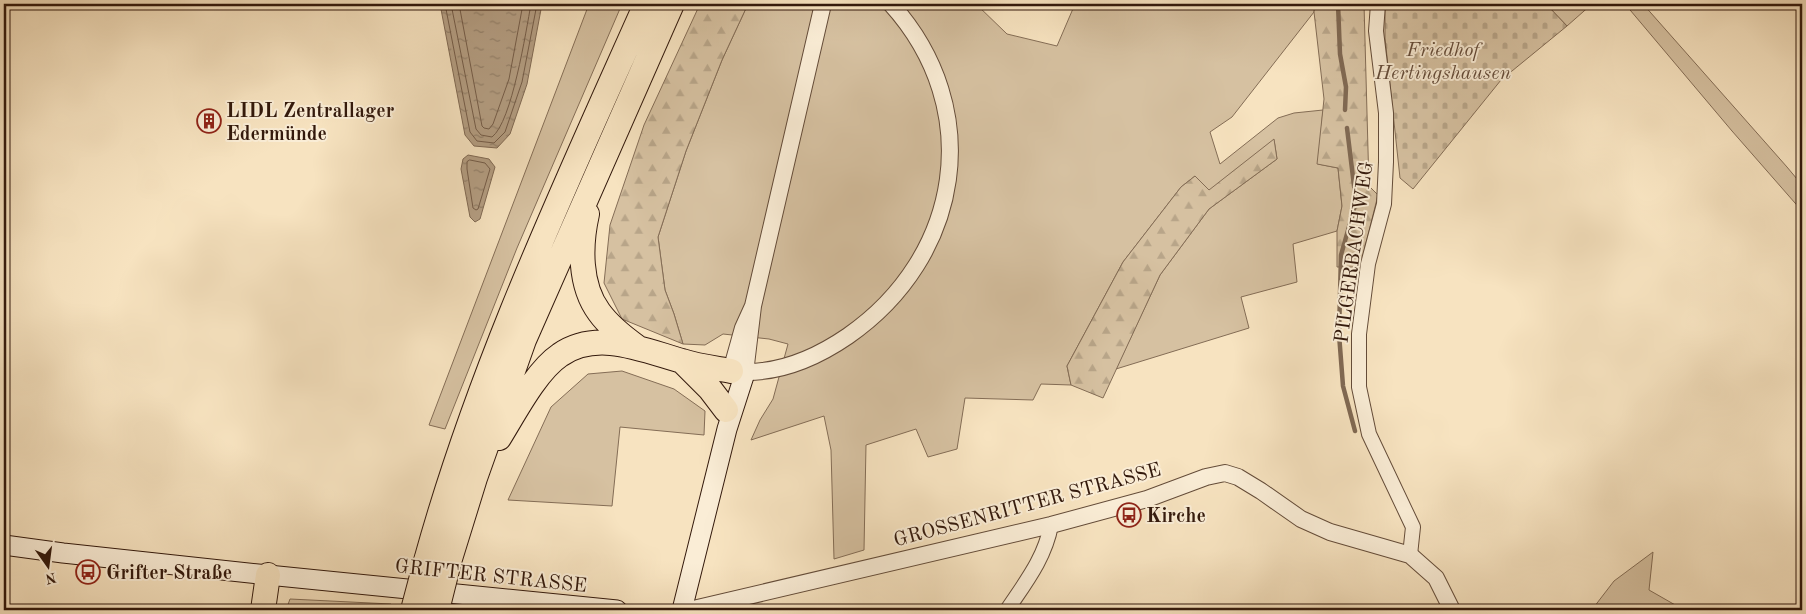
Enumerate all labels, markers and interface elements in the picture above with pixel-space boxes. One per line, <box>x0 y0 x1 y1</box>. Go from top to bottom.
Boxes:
park label: Friedhof Hertingshausen <box>1374 41 1511 84</box>
place label: LIDL Zentrallager Edermünde <box>226 102 395 145</box>
building icon: LIDL Zentrallager Edermünde <box>196 108 222 134</box>
street label: PILGERBACHWEG <box>1332 160 1378 345</box>
street label: GROSSENRITTER STRASSE <box>892 461 1163 551</box>
bus stop icon: Kirche <box>1116 502 1142 528</box>
place label: Kirche <box>1146 507 1206 527</box>
north arrow <box>22 542 72 592</box>
street label: GRIFTER STRASSE <box>394 557 588 597</box>
bus stop icon: Grifter Straße <box>75 559 101 585</box>
place label: Grifter Straße <box>106 564 232 584</box>
text: N <box>44 570 58 586</box>

